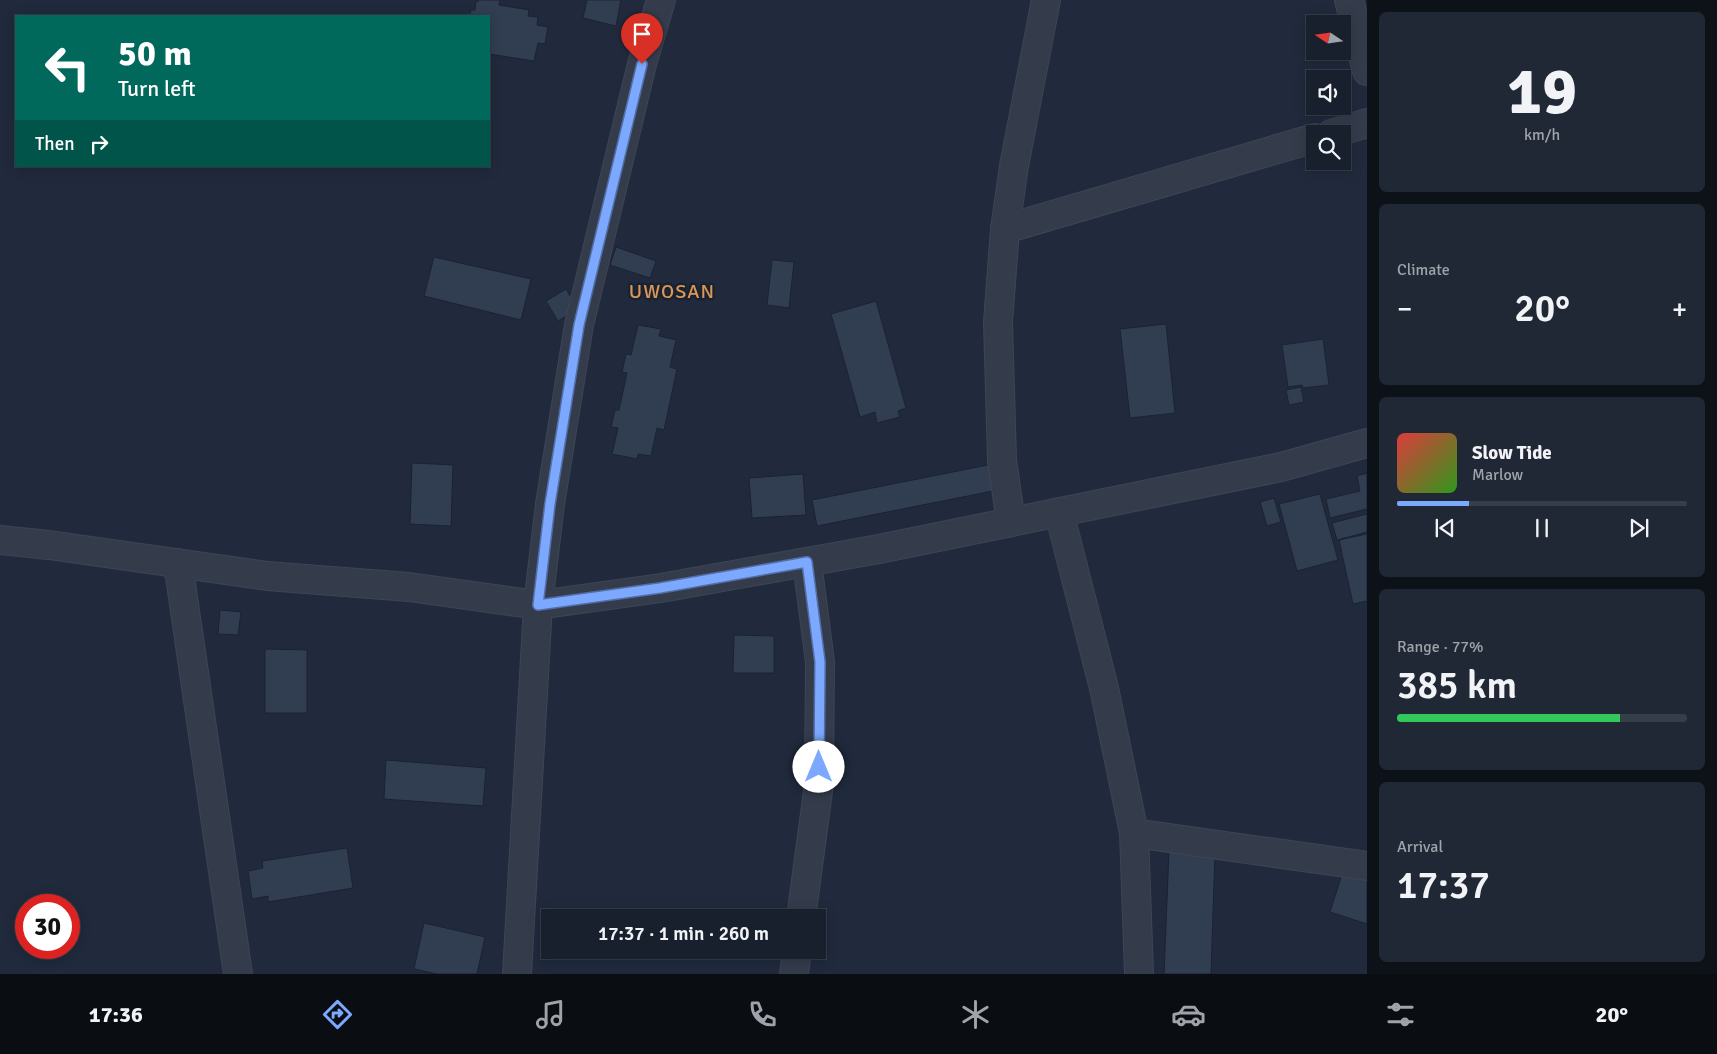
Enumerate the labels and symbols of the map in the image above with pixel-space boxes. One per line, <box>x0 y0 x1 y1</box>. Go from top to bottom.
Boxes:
pin <box>621 13 663 64</box>
north arrow <box>1306 15 1351 60</box>
district label: UWOSAN <box>629 279 715 304</box>
position arrow <box>792 740 844 792</box>
speed limit sign: 30 <box>15 894 80 959</box>

